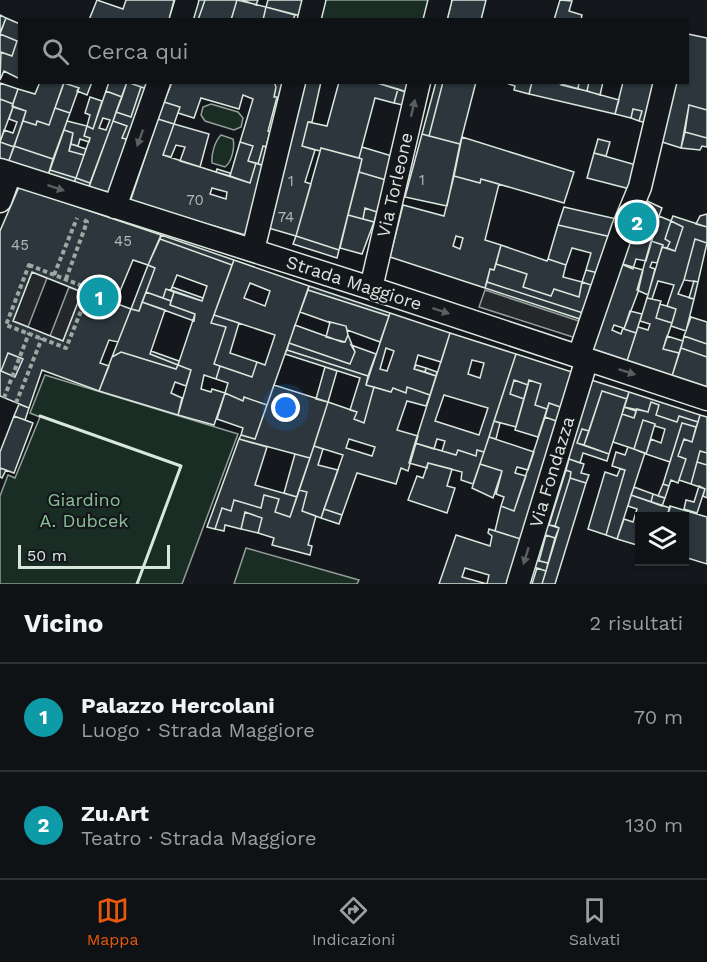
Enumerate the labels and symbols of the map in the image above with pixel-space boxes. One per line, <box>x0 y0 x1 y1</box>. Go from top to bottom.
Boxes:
one-way arrow <box>408 99 418 118</box>
one-way arrow <box>134 129 144 147</box>
street label: Via Torleone <box>372 130 417 239</box>
house number: 1 <box>419 171 425 189</box>
house number: 1 <box>288 172 294 190</box>
one-way arrow <box>47 184 65 193</box>
house number: 70 <box>186 191 204 209</box>
pin: 2 <box>618 200 656 244</box>
house number: 74 <box>278 208 294 226</box>
house number: 45 <box>114 232 132 250</box>
house number: 45 <box>11 236 29 254</box>
street label: Strada Maggiore <box>284 251 425 314</box>
pin: 1 <box>80 274 118 320</box>
one-way arrow <box>432 307 450 316</box>
one-way arrow <box>618 368 636 378</box>
your location <box>271 393 300 422</box>
street label: Via Fondazza <box>525 414 578 530</box>
park label: Giardino A. Dubcek <box>39 489 129 531</box>
scale bar <box>18 542 170 570</box>
one-way arrow <box>521 547 530 565</box>

